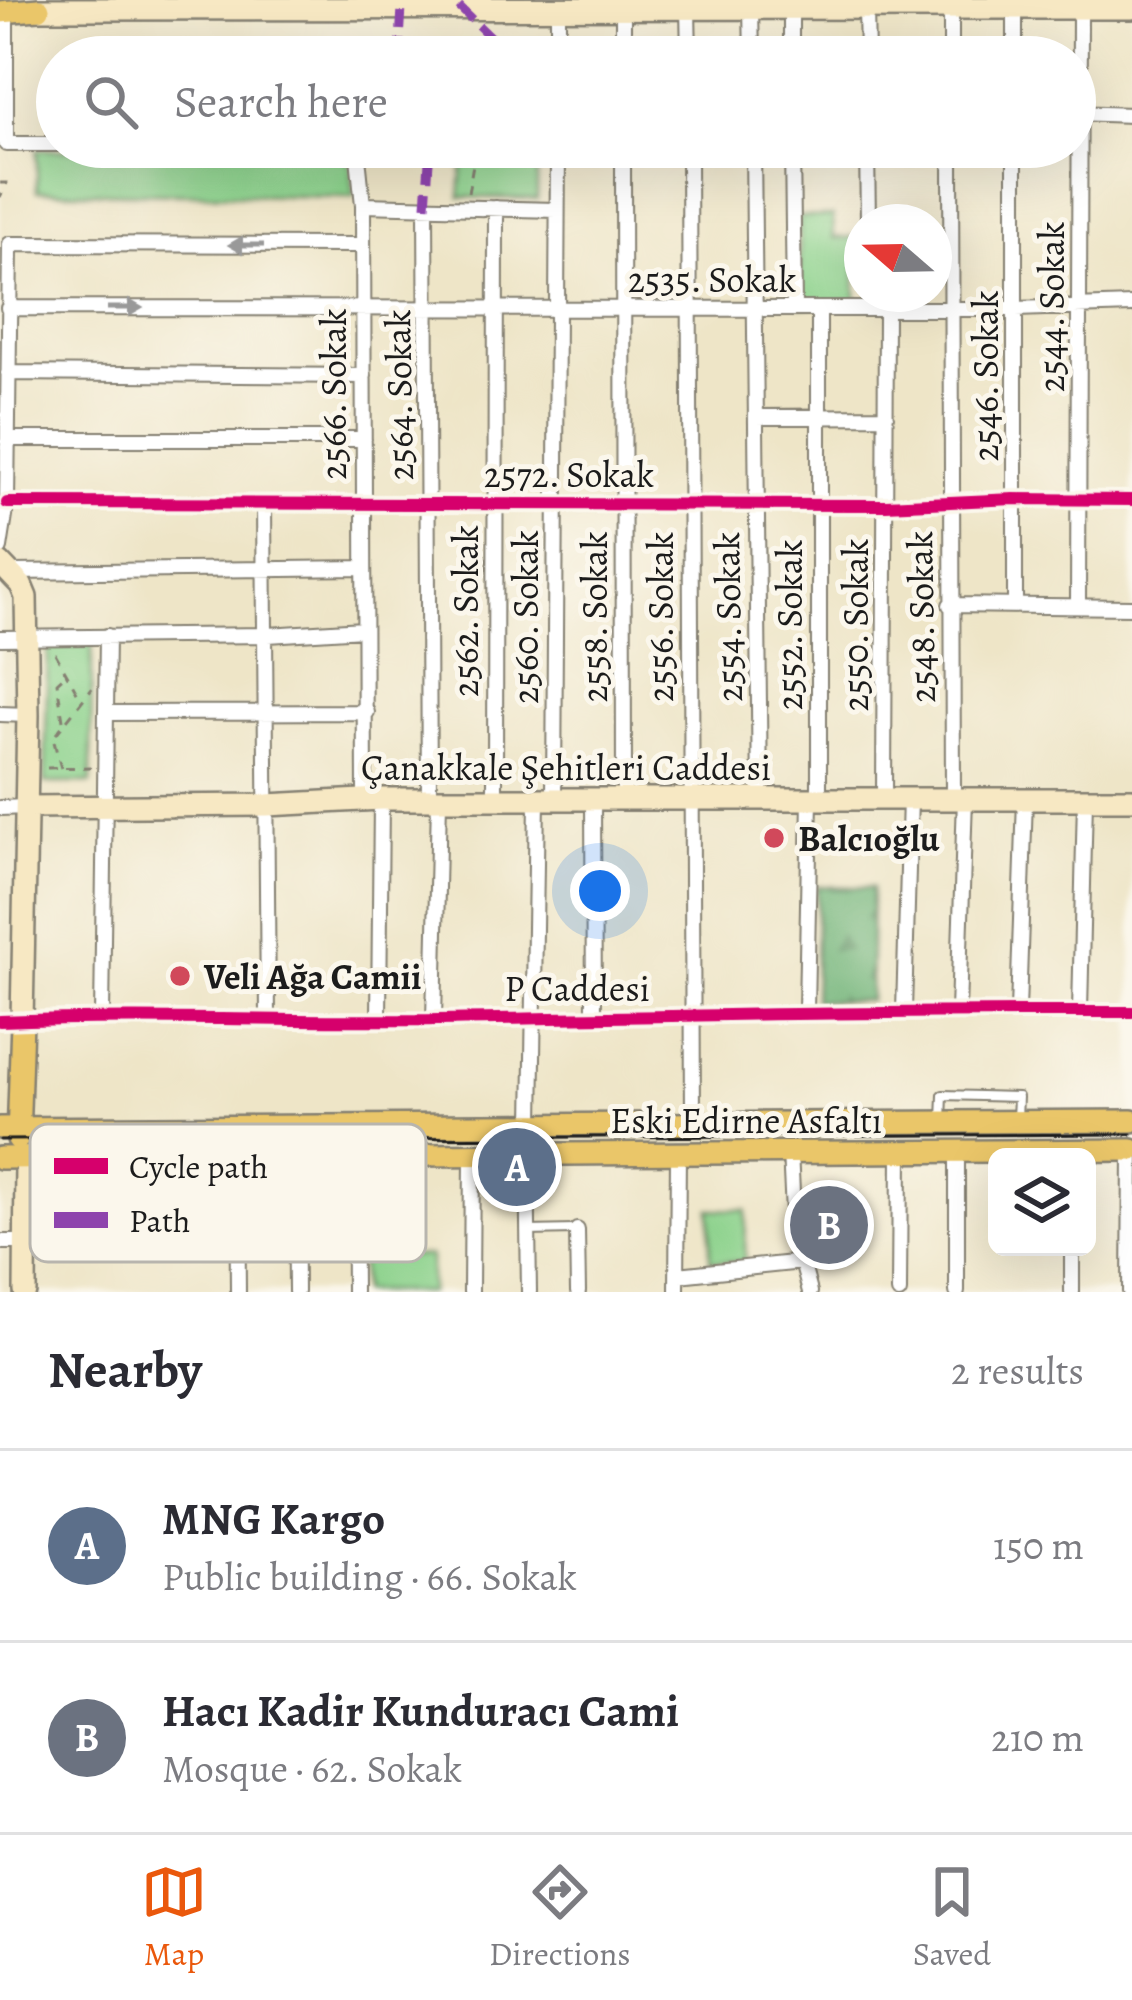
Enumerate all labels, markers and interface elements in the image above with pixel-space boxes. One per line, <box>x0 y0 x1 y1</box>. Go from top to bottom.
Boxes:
search box <box>36 36 1096 168</box>
icon: search <box>78 69 144 135</box>
text: Search here <box>174 71 388 133</box>
north arrow <box>844 204 952 312</box>
street label: 2544. Sokak <box>1027 222 1076 392</box>
one-way arrow <box>226 235 264 255</box>
street label: 2535. Sokak <box>628 255 796 304</box>
street label: 2546. Sokak <box>961 290 1010 462</box>
one-way arrow <box>107 298 145 318</box>
street label: 2566. Sokak <box>309 308 358 480</box>
street label: 2564. Sokak <box>373 309 425 481</box>
street label: 2572. Sokak <box>484 450 654 499</box>
street label: 2562. Sokak <box>441 525 490 697</box>
street label: 2560. Sokak <box>501 530 550 704</box>
street label: 2558. Sokak <box>570 531 619 703</box>
street label: 2548. Sokak <box>895 531 947 703</box>
street label: 2556. Sokak <box>636 532 685 702</box>
street label: 2554. Sokak <box>702 532 754 702</box>
street label: 2550. Sokak <box>831 539 880 711</box>
street label: 2552. Sokak <box>765 540 814 710</box>
street label: Çanakkale Şehitleri Caddesi <box>361 743 771 792</box>
place label: Balcıoğlu <box>798 814 940 863</box>
marker: Balcıoğlu <box>761 825 787 851</box>
your location <box>570 861 630 921</box>
place label: Veli Ağa Camii <box>203 952 422 1001</box>
marker: Veli Ağa Camii <box>167 963 193 989</box>
street label: P Caddesi <box>504 964 650 1013</box>
street label: Eski Edirne Asfaltı <box>610 1096 882 1145</box>
pin: A <box>478 1122 556 1212</box>
legend <box>30 1124 426 1262</box>
text: Cycle path <box>129 1144 268 1189</box>
map controls <box>988 1148 1096 1256</box>
button: layers <box>988 1148 1096 1256</box>
pin: B <box>790 1180 868 1270</box>
text: Path <box>129 1198 190 1243</box>
text: Nearby <box>48 1335 202 1405</box>
text: 2 results <box>951 1344 1084 1397</box>
text: MNG Kargo <box>162 1488 385 1550</box>
text: A <box>75 1519 99 1572</box>
text: 150 m <box>993 1519 1084 1572</box>
text: Public building · 66. Sokak <box>162 1550 577 1603</box>
text: Hacı Kadir Kunduracı Cami <box>162 1680 679 1742</box>
text: B <box>75 1711 99 1764</box>
text: 210 m <box>991 1711 1084 1764</box>
text: Mosque · 62. Sokak <box>162 1742 462 1795</box>
tab: Map <box>141 1859 207 1976</box>
tab: Directions <box>489 1859 631 1976</box>
tab: Saved <box>913 1859 991 1976</box>

